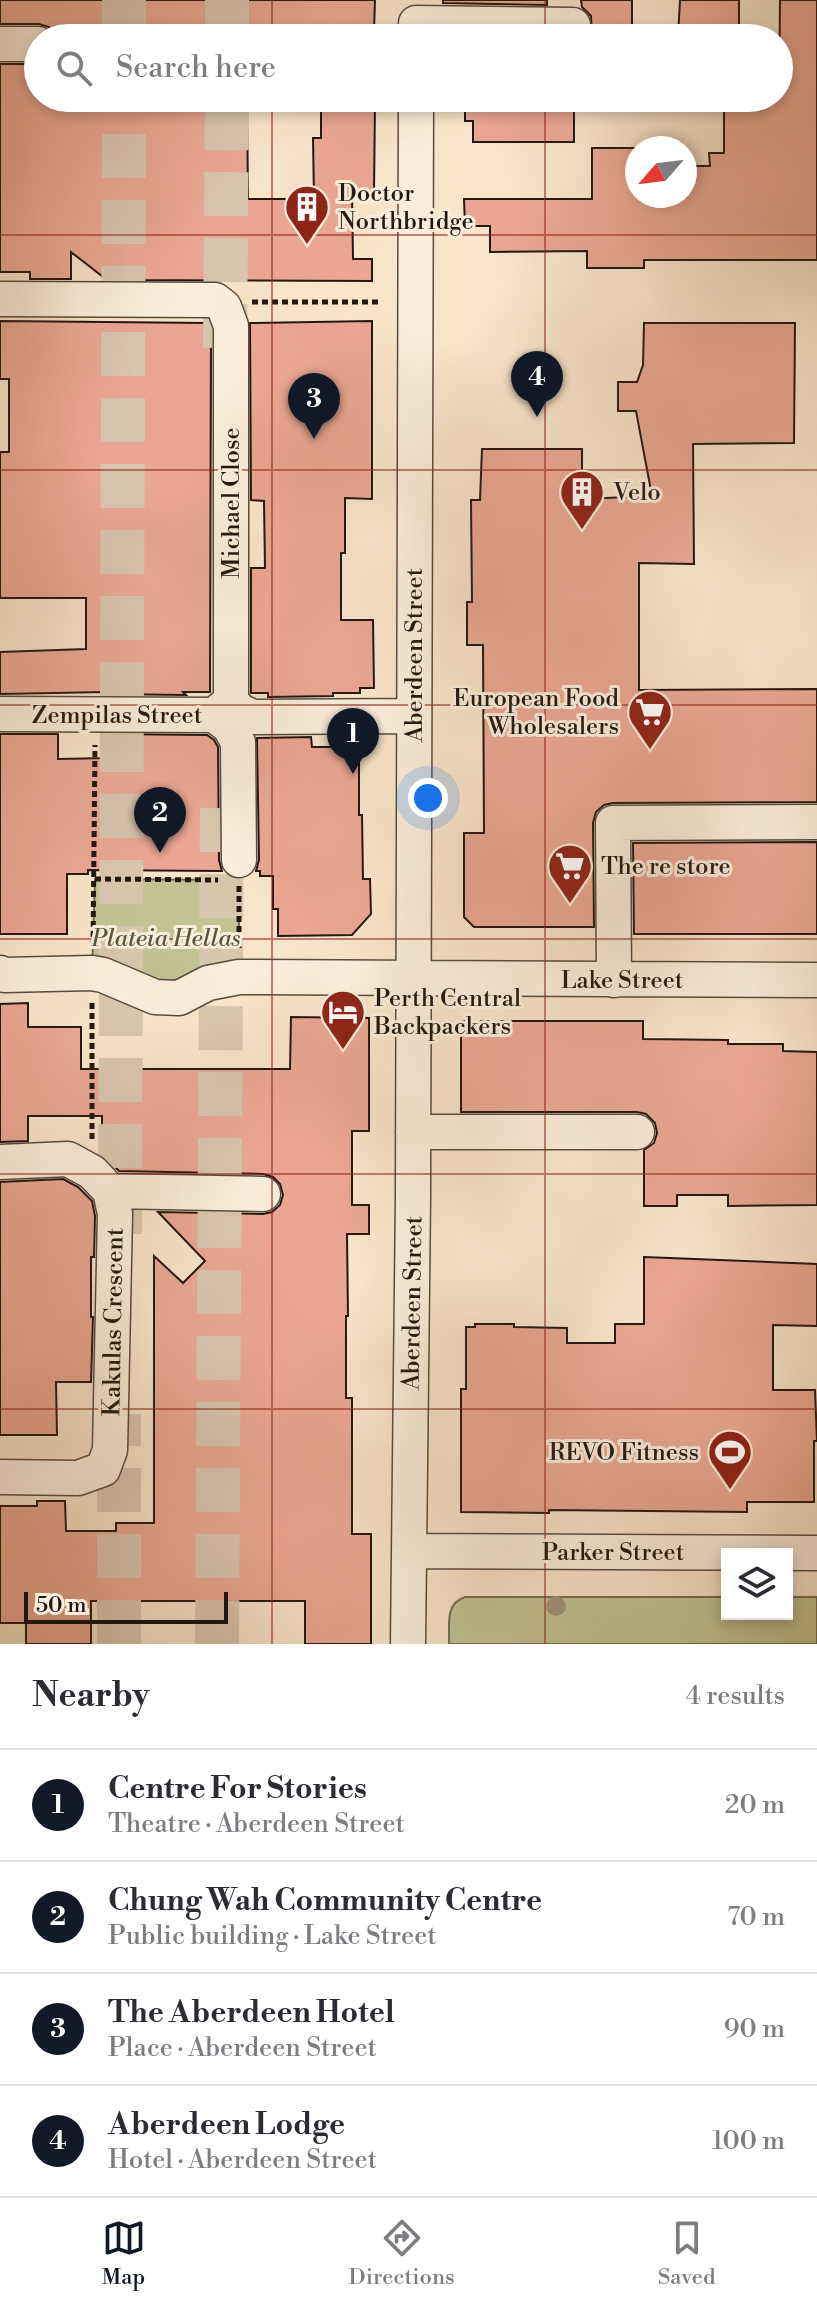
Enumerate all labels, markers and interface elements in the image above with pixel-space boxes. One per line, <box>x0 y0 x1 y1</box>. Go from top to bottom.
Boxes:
search box <box>24 24 793 112</box>
icon: search <box>52 46 96 90</box>
text: Search here <box>116 49 276 87</box>
north arrow <box>625 136 697 208</box>
place label: Doctor Northbridge <box>338 179 474 237</box>
building icon: Doctor Northbridge <box>283 183 331 246</box>
pin: 4 <box>511 351 563 417</box>
pin: 3 <box>288 373 340 439</box>
street label: Michael Close <box>217 427 247 579</box>
building icon: Velo <box>558 468 606 531</box>
place label: Velo <box>612 478 661 508</box>
street label: Aberdeen Street <box>400 567 430 743</box>
place label: European Food Wholesalers <box>453 684 619 742</box>
supermarket icon: European Food Wholesalers <box>626 688 674 751</box>
street label: Zempilas Street <box>32 701 203 731</box>
pin: 1 <box>327 708 379 774</box>
your location <box>408 778 448 818</box>
pin: 2 <box>134 787 186 853</box>
supermarket icon: The re store <box>546 842 594 905</box>
place label: The re store <box>601 852 731 882</box>
park label: Plateia Hellas <box>90 924 241 954</box>
street label: Lake Street <box>561 966 684 996</box>
place label: Perth Central Backpackers <box>373 984 521 1042</box>
hotel icon: Perth Central Backpackers <box>319 988 367 1051</box>
street label: Aberdeen Street <box>396 1215 430 1391</box>
street label: Kakulas Crescent <box>97 1227 131 1417</box>
sports icon: REVO Fitness <box>706 1428 754 1491</box>
place label: REVO Fitness <box>549 1438 699 1468</box>
street label: Parker Street <box>542 1538 685 1568</box>
map controls <box>721 1548 793 1620</box>
button: layers <box>721 1548 793 1620</box>
scale bar <box>24 1588 228 1624</box>
text: 50 m <box>36 1592 87 1619</box>
text: Nearby <box>32 1675 150 1717</box>
text: 4 results <box>686 1680 785 1712</box>
text: Centre For Stories <box>108 1770 367 1808</box>
text: 1 <box>52 1789 64 1821</box>
text: 20 m <box>725 1789 785 1821</box>
text: Theatre · Aberdeen Street <box>108 1808 405 1840</box>
text: Chung Wah Community Centre <box>108 1882 542 1920</box>
text: 2 <box>50 1901 66 1933</box>
text: 70 m <box>727 1901 785 1933</box>
text: Public building · Lake Street <box>108 1920 436 1952</box>
text: The Aberdeen Hotel <box>108 1994 395 2032</box>
text: 3 <box>50 2013 66 2045</box>
text: 90 m <box>724 2013 785 2045</box>
text: Place · Aberdeen Street <box>108 2032 377 2064</box>
text: Aberdeen Lodge <box>108 2106 345 2144</box>
text: 4 <box>49 2125 67 2157</box>
text: 100 m <box>712 2125 785 2157</box>
text: Hotel · Aberdeen Street <box>108 2144 377 2176</box>
tab: Map <box>102 2216 146 2291</box>
tab: Directions <box>349 2216 455 2291</box>
tab: Saved <box>658 2216 715 2291</box>

